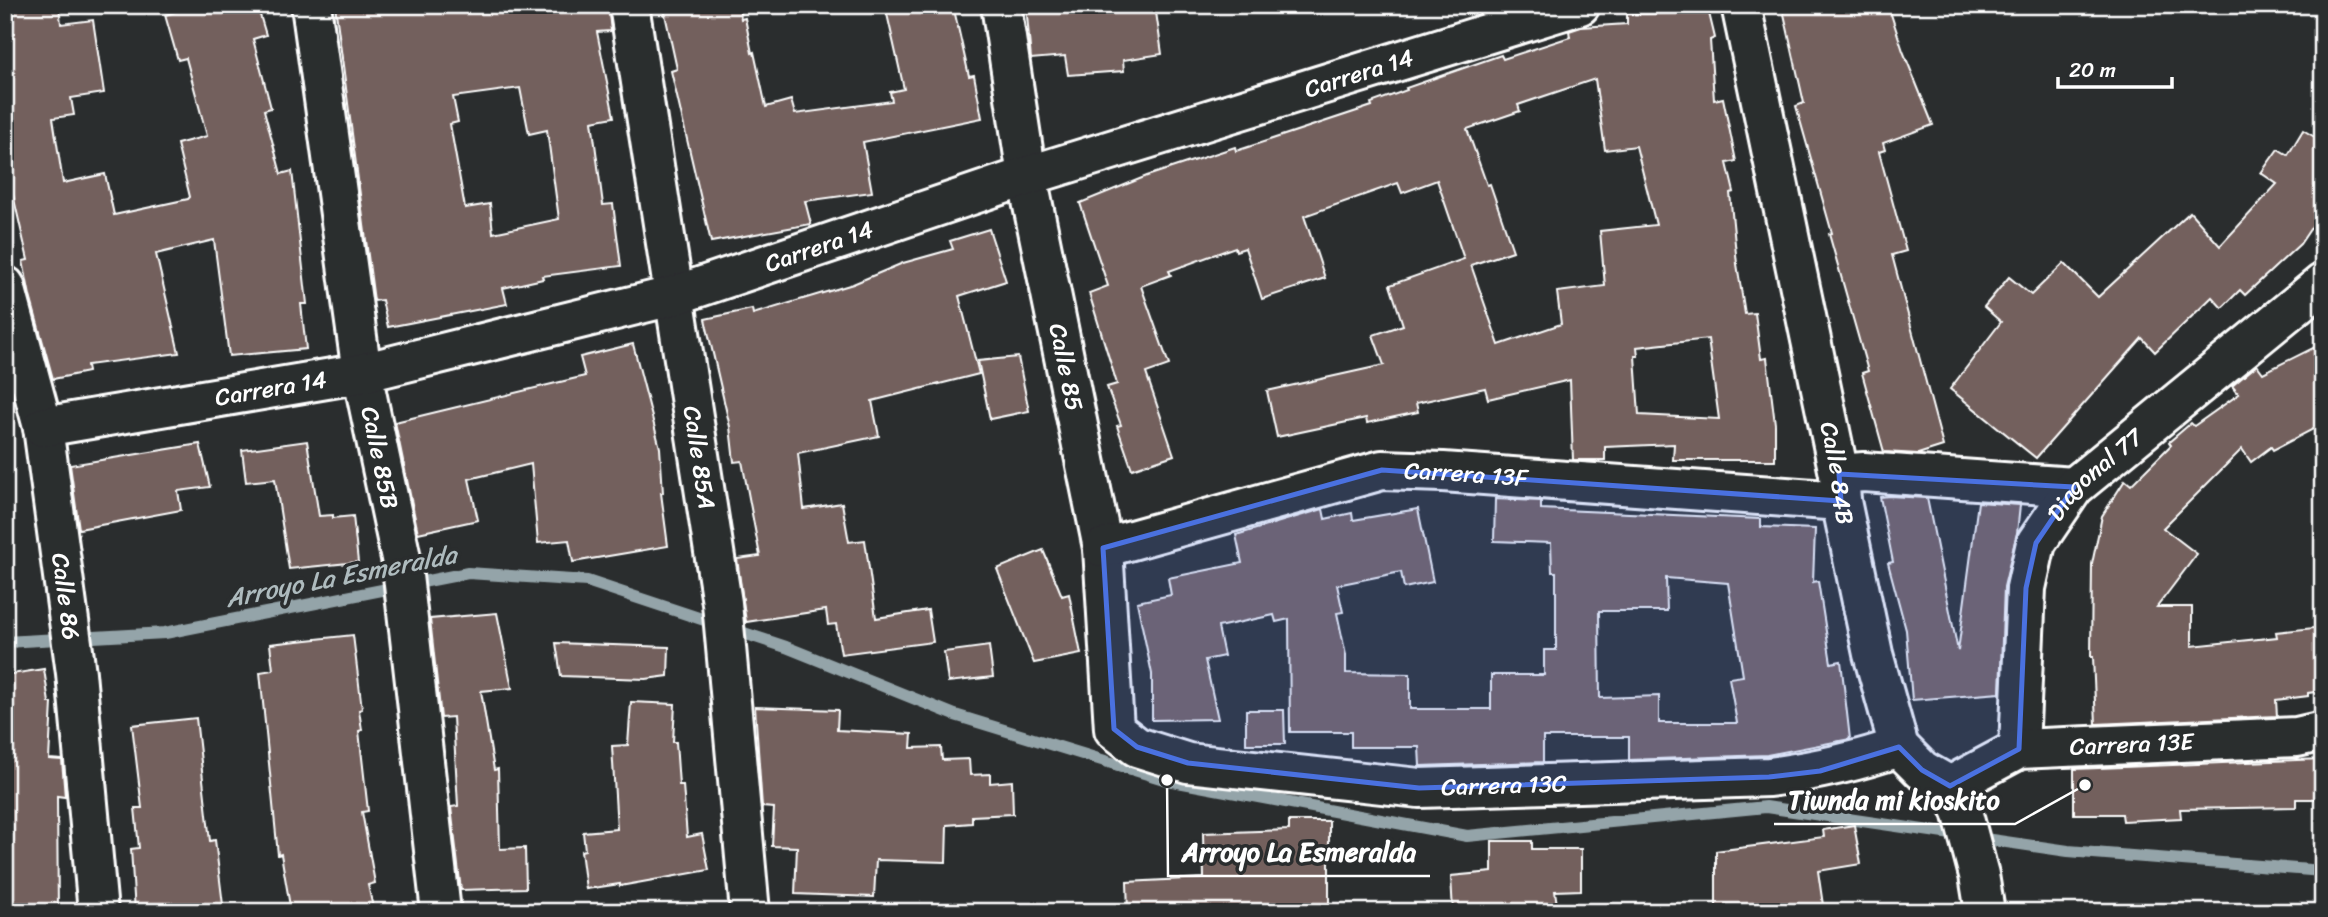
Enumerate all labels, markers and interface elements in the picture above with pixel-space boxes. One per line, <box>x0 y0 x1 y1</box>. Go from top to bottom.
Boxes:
street label: Carrera 14 <box>1299 37 1419 110</box>
scale bar <box>2058 46 2172 90</box>
text: 20 m <box>2069 51 2116 89</box>
street label: Carrera 14 <box>759 209 879 284</box>
street label: Calle 85 <box>1037 320 1095 415</box>
street label: Carrera 14 <box>212 358 330 419</box>
street label: Calle 85B <box>349 403 411 513</box>
street label: Calle 85A <box>671 403 728 512</box>
street label: Diagonal 77 <box>2035 416 2154 530</box>
street label: Calle 84B <box>1808 418 1866 529</box>
street label: Carrera 13F <box>1404 450 1530 499</box>
water label: Arroyo La Esmeralda <box>221 531 463 621</box>
street label: Calle 86 <box>39 550 92 643</box>
street label: Carrera 13E <box>2069 720 2196 768</box>
street label: Carrera 13C <box>1440 762 1567 808</box>
callout: Tiwnda mi kioskito <box>1774 777 2015 824</box>
text: Tiwnda mi kioskito <box>1788 777 2001 823</box>
callout: Arroyo La Esmeralda <box>1168 829 1430 876</box>
text: Arroyo La Esmeralda <box>1181 829 1417 875</box>

